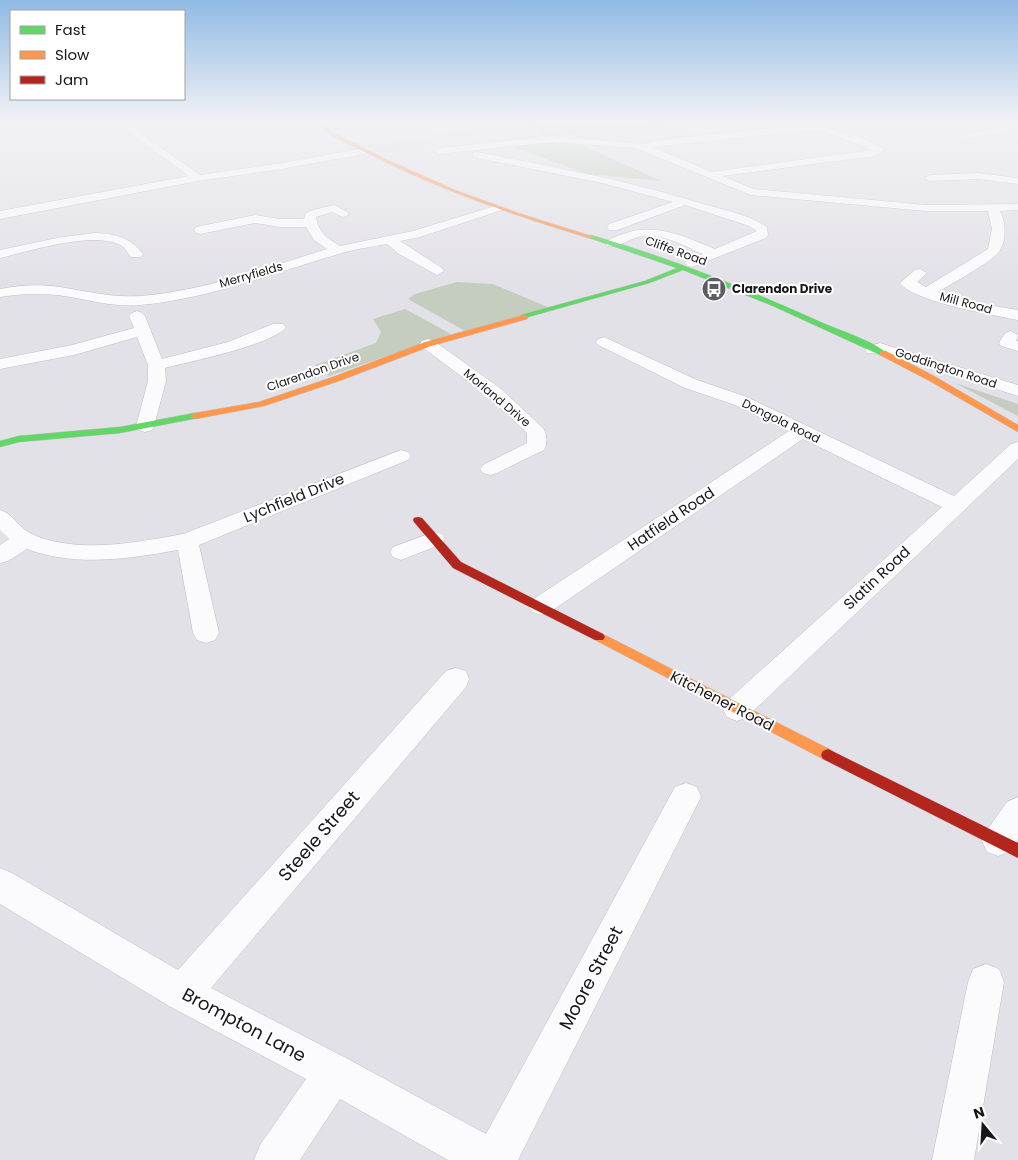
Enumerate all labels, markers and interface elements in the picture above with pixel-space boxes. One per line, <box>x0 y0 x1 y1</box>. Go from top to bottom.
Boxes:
legend <box>10 10 185 100</box>
text: Fast <box>55 19 86 40</box>
text: Slow <box>55 44 90 65</box>
text: Jam <box>55 69 89 90</box>
street label: Cliffe Road <box>643 231 710 270</box>
street label: Merryfields <box>217 257 285 292</box>
bus stop icon: Clarendon Drive <box>701 276 727 302</box>
place label: Clarendon Drive <box>732 280 833 297</box>
street label: Mill Road <box>938 287 994 318</box>
street label: Goddington Road <box>893 343 999 392</box>
street label: Clarendon Drive <box>264 348 361 395</box>
street label: Morland Drive <box>460 365 534 431</box>
street label: Dongola Road <box>739 394 823 447</box>
street label: Lychfield Drive <box>240 468 347 527</box>
street label: Hatfield Road <box>623 482 718 555</box>
street label: Slatin Road <box>839 541 915 614</box>
street label: Kitchener Road <box>667 665 778 736</box>
street label: Steele Street <box>272 785 365 886</box>
street label: Moore Street <box>553 922 628 1034</box>
street label: Brompton Lane <box>178 981 311 1068</box>
north arrow <box>958 1100 1008 1150</box>
text: N <box>971 1101 987 1124</box>

